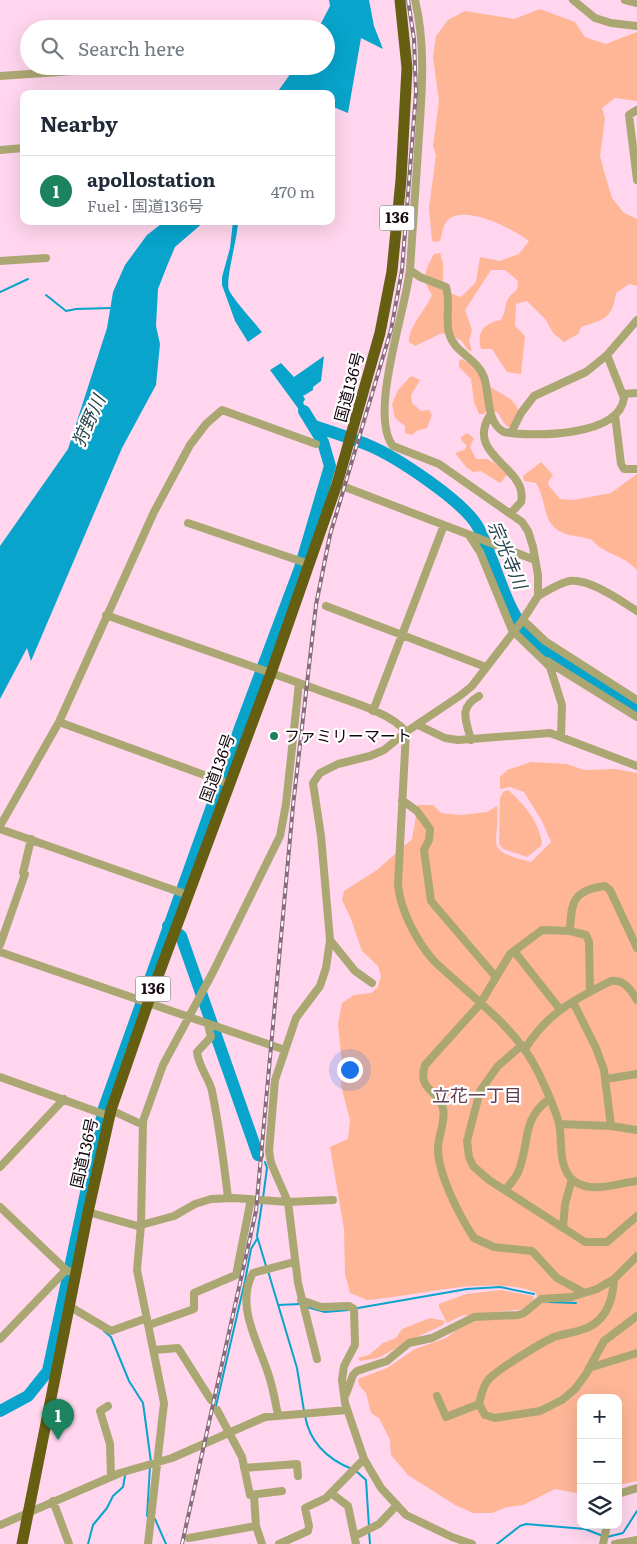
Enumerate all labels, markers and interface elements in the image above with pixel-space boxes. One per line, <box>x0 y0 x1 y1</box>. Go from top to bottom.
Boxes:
search box <box>20 20 335 75</box>
icon: search <box>38 34 66 62</box>
text: Search here <box>78 34 185 62</box>
text: Nearby <box>40 107 118 138</box>
text: apollostation <box>87 165 215 193</box>
text: 1 <box>53 179 59 203</box>
text: 470 m <box>271 179 315 203</box>
text: Fuel · 国道136号 <box>87 193 204 217</box>
road number: 136 <box>380 206 414 230</box>
street label: 国道136号 <box>327 349 369 425</box>
water label: 狩野川 <box>64 388 112 451</box>
water label: 宗光寺川 <box>482 516 536 595</box>
place label: ファミリーマート <box>284 723 412 747</box>
street label: 国道136号 <box>193 730 240 805</box>
marker: ファミリーマート <box>268 730 280 742</box>
road number: 136 <box>136 976 170 1002</box>
your location <box>337 1057 363 1083</box>
district label: 立花一丁目 <box>432 1081 522 1108</box>
street label: 国道136号 <box>63 1115 103 1190</box>
map controls <box>577 1394 622 1529</box>
button: + <box>577 1394 622 1439</box>
pin: 1 <box>42 1399 74 1440</box>
button: − <box>577 1439 622 1484</box>
button: layers <box>577 1484 622 1529</box>

